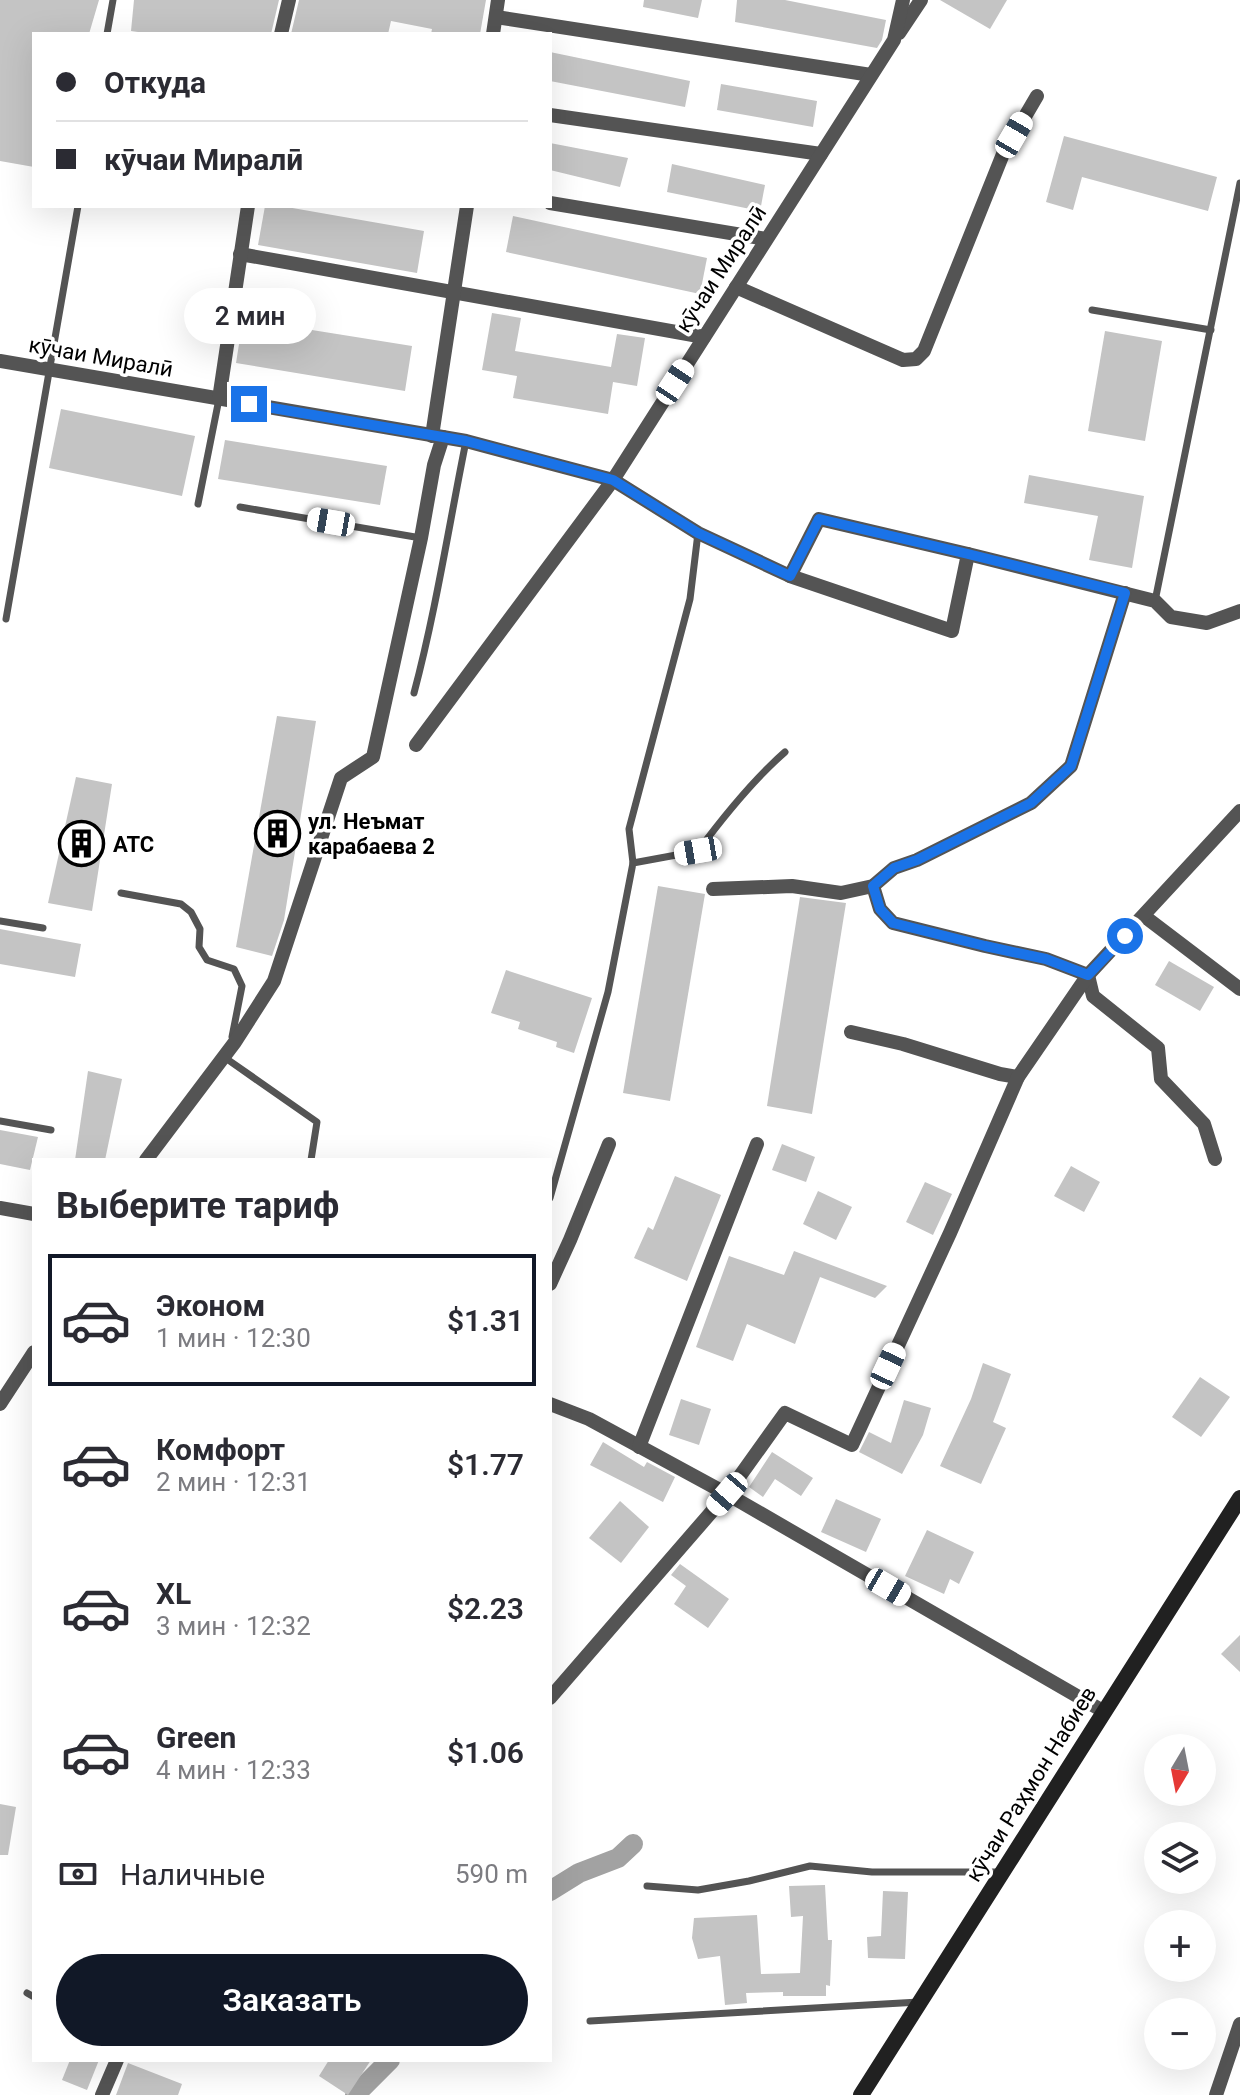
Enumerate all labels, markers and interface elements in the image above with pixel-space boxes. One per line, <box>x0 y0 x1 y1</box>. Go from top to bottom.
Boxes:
text: Откуда <box>104 65 206 100</box>
car <box>992 108 1036 162</box>
text: кӯчаи Миралӣ <box>104 142 303 177</box>
street label: кӯчаи Миралӣ <box>671 201 771 337</box>
callout: 2 мин <box>183 288 315 344</box>
text: 2 мин <box>215 301 285 331</box>
street label: кӯчаи Миралӣ <box>27 332 175 382</box>
car <box>652 355 698 409</box>
route end <box>231 386 267 422</box>
car <box>305 506 357 538</box>
place label: ул. Неъмат карабаева 2 <box>308 809 435 859</box>
building icon: ул. Неъмат карабаева 2 <box>253 810 301 858</box>
building icon: АТС <box>58 820 106 868</box>
place label: АТС <box>113 832 154 857</box>
car <box>672 835 724 867</box>
route start <box>1107 918 1143 954</box>
text: Выберите тариф <box>56 1185 339 1227</box>
icon: car <box>60 1284 132 1356</box>
text: Эконом <box>156 1288 265 1323</box>
text: $1.31 <box>447 1303 524 1338</box>
text: 1 мин · 12:30 <box>156 1323 311 1353</box>
car <box>867 1339 909 1393</box>
icon: car <box>60 1428 132 1500</box>
text: Комфорт <box>156 1432 285 1467</box>
text: $1.77 <box>447 1447 524 1482</box>
text: 2 мин · 12:31 <box>156 1467 311 1497</box>
car <box>702 1468 752 1520</box>
car <box>861 1565 915 1609</box>
icon: car <box>60 1572 132 1644</box>
text: XL <box>156 1576 191 1611</box>
text: $2.23 <box>447 1591 524 1626</box>
text: 3 мин · 12:32 <box>156 1611 311 1641</box>
street label: кӯчаи Раҳмон Набиев <box>961 1682 1101 1886</box>
icon: car <box>60 1716 132 1788</box>
text: Green <box>156 1720 236 1755</box>
north arrow <box>1144 1734 1216 1806</box>
map controls <box>1144 1734 1216 2070</box>
text: $1.06 <box>447 1735 524 1770</box>
text: 4 мин · 12:33 <box>156 1755 311 1785</box>
button: layers <box>1144 1822 1216 1894</box>
icon: cash <box>56 1852 100 1896</box>
text: Наличные <box>120 1857 265 1892</box>
text: 590 m <box>455 1859 528 1889</box>
button: + <box>1144 1910 1216 1982</box>
button: Заказать <box>56 1954 528 2046</box>
button: − <box>1144 1998 1216 2070</box>

